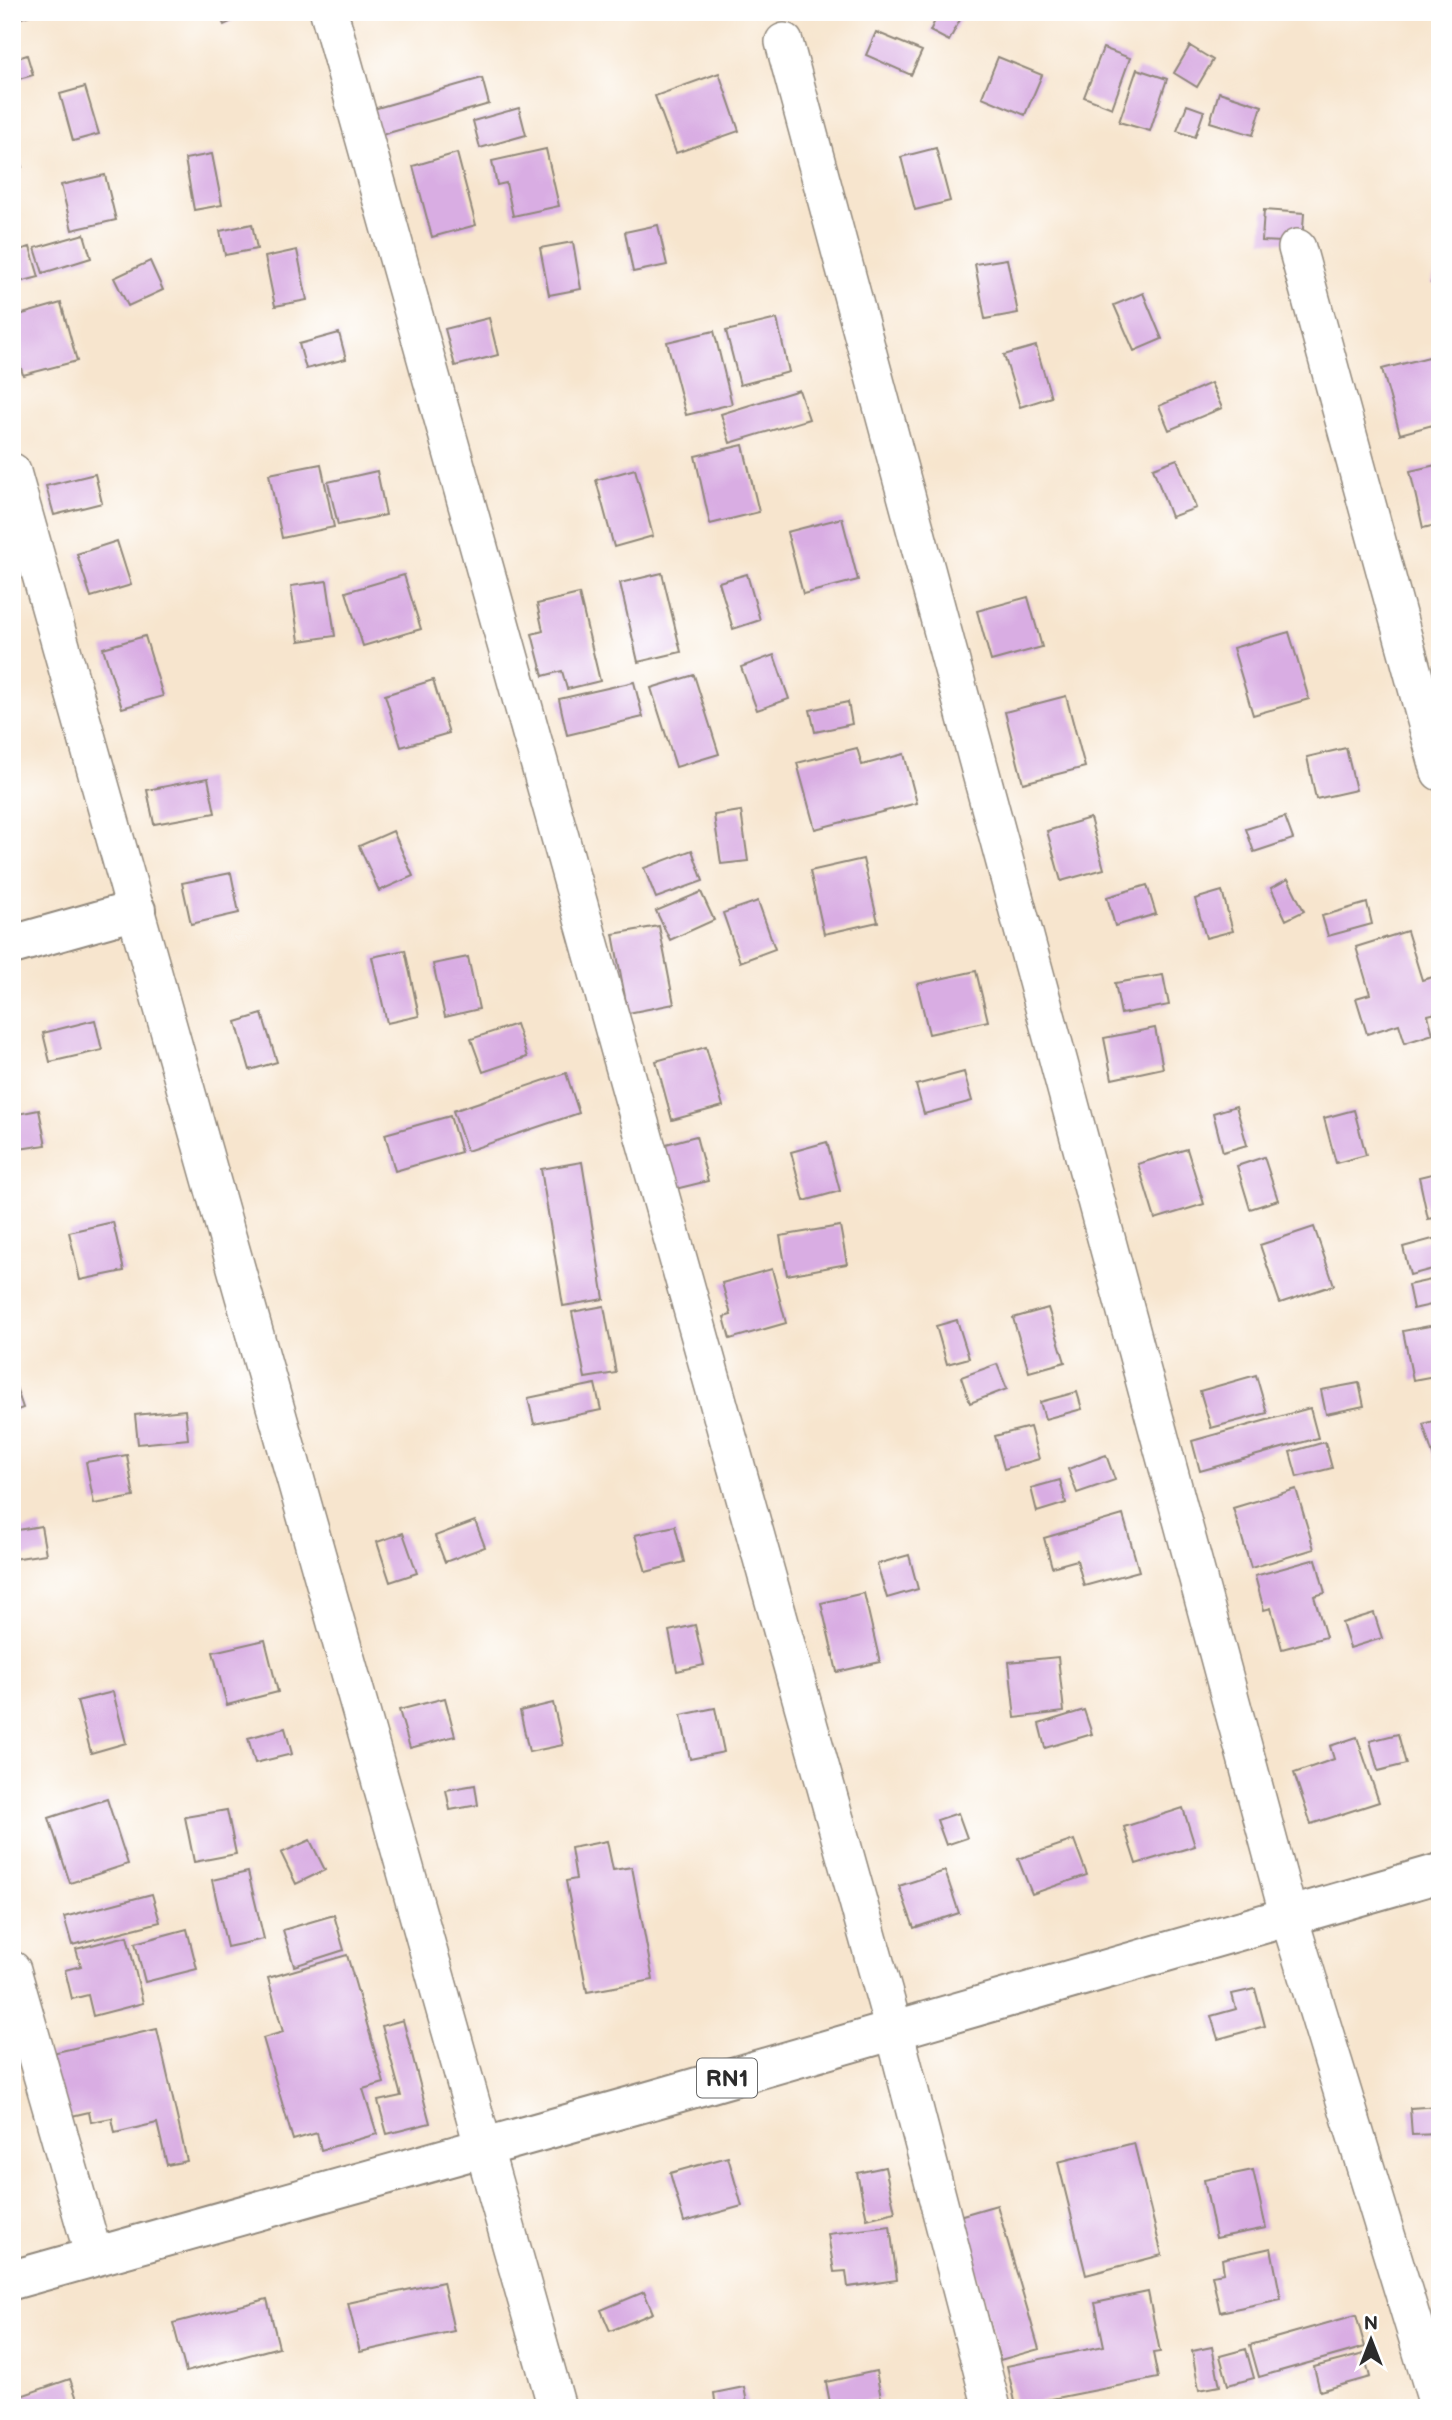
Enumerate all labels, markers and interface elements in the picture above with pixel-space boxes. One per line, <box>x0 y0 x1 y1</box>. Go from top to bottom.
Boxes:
road number: RN1 <box>697 2058 757 2098</box>
north arrow <box>1336 2304 1406 2374</box>
text: N <box>1364 2313 1378 2336</box>

